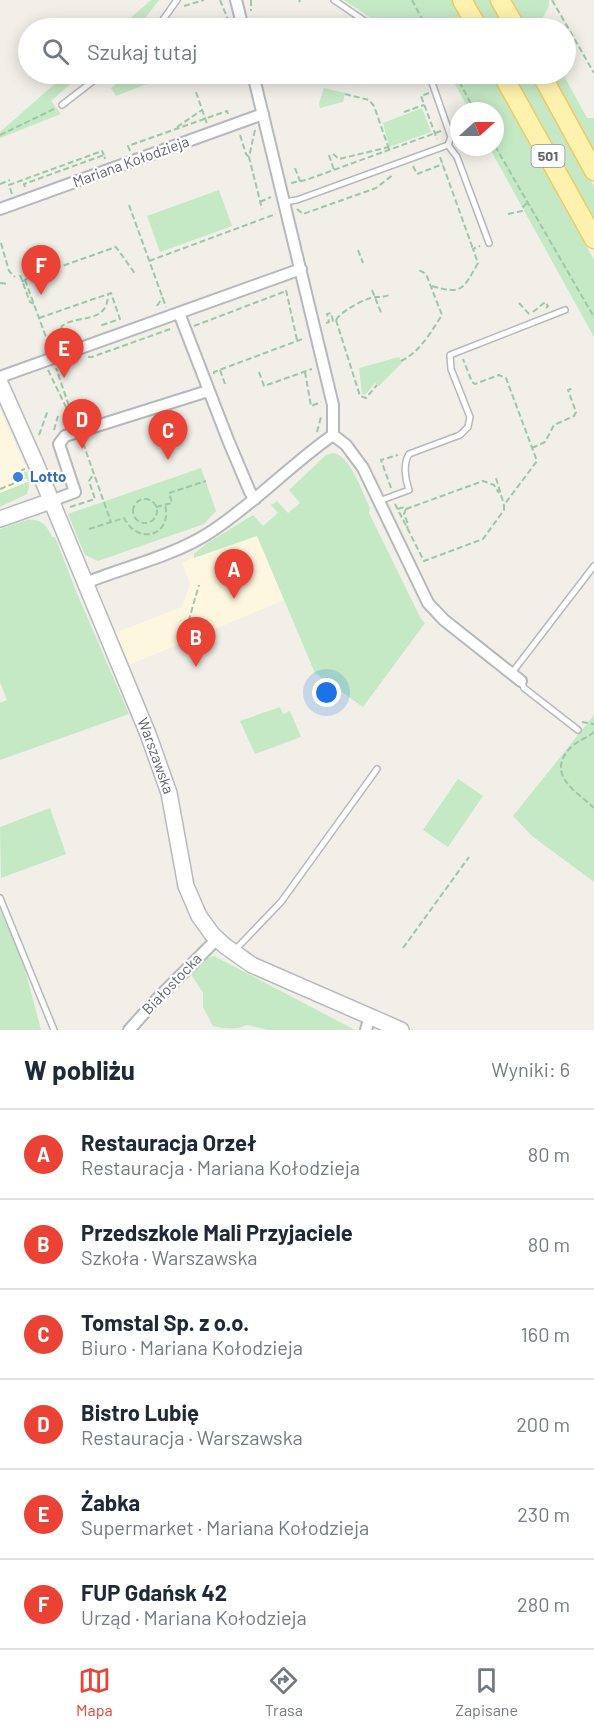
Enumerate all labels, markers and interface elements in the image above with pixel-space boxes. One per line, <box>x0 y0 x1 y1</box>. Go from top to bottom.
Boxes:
search box <box>18 18 576 84</box>
icon: search <box>39 35 72 68</box>
text: Szukaj tutaj <box>87 38 198 64</box>
north arrow <box>450 102 504 156</box>
street label: Mariana Kołodzieja <box>70 132 191 190</box>
road number: 501 <box>532 145 564 167</box>
pin: F <box>22 246 60 295</box>
pin: E <box>44 328 84 378</box>
pin: D <box>62 400 101 449</box>
pin: C <box>148 410 188 460</box>
place label: Lotto <box>30 467 66 485</box>
marker: Lotto <box>11 470 25 484</box>
pin: A <box>214 550 254 599</box>
pin: B <box>176 618 216 667</box>
your location <box>312 678 341 707</box>
street label: Warszawska <box>134 715 179 796</box>
street label: Białostocka <box>138 949 205 1017</box>
text: W pobliżu <box>24 1054 135 1085</box>
text: Wyniki: 6 <box>491 1057 570 1081</box>
text: Restauracja Orzeł <box>81 1129 256 1155</box>
text: A <box>37 1142 50 1166</box>
text: 80 m <box>528 1142 570 1166</box>
text: Restauracja · Mariana Kołodzieja <box>81 1155 360 1179</box>
text: Przedszkole Mali Przyjaciele <box>81 1219 353 1245</box>
text: B <box>37 1232 50 1256</box>
text: 80 m <box>528 1232 570 1256</box>
text: Szkoła · Warszawska <box>81 1245 258 1269</box>
text: Tomstal Sp. z o.o. <box>81 1309 249 1335</box>
text: C <box>37 1322 50 1346</box>
text: 160 m <box>521 1322 570 1346</box>
text: Biuro · Mariana Kołodzieja <box>81 1335 303 1359</box>
text: Bistro Lubię <box>81 1399 199 1425</box>
text: D <box>37 1412 50 1436</box>
text: 200 m <box>516 1412 570 1436</box>
text: Restauracja · Warszawska <box>81 1425 303 1449</box>
text: Żabka <box>81 1489 140 1515</box>
text: E <box>38 1502 49 1526</box>
text: 230 m <box>517 1502 570 1526</box>
text: Supermarket · Mariana Kołodzieja <box>81 1515 369 1539</box>
text: FUP Gdańsk 42 <box>81 1579 227 1605</box>
text: F <box>38 1592 49 1616</box>
text: 280 m <box>517 1592 570 1616</box>
text: Urząd · Mariana Kołodzieja <box>81 1605 307 1629</box>
tab: Mapa <box>76 1664 113 1719</box>
tab: Trasa <box>265 1664 303 1719</box>
tab: Zapisane <box>455 1664 518 1719</box>

